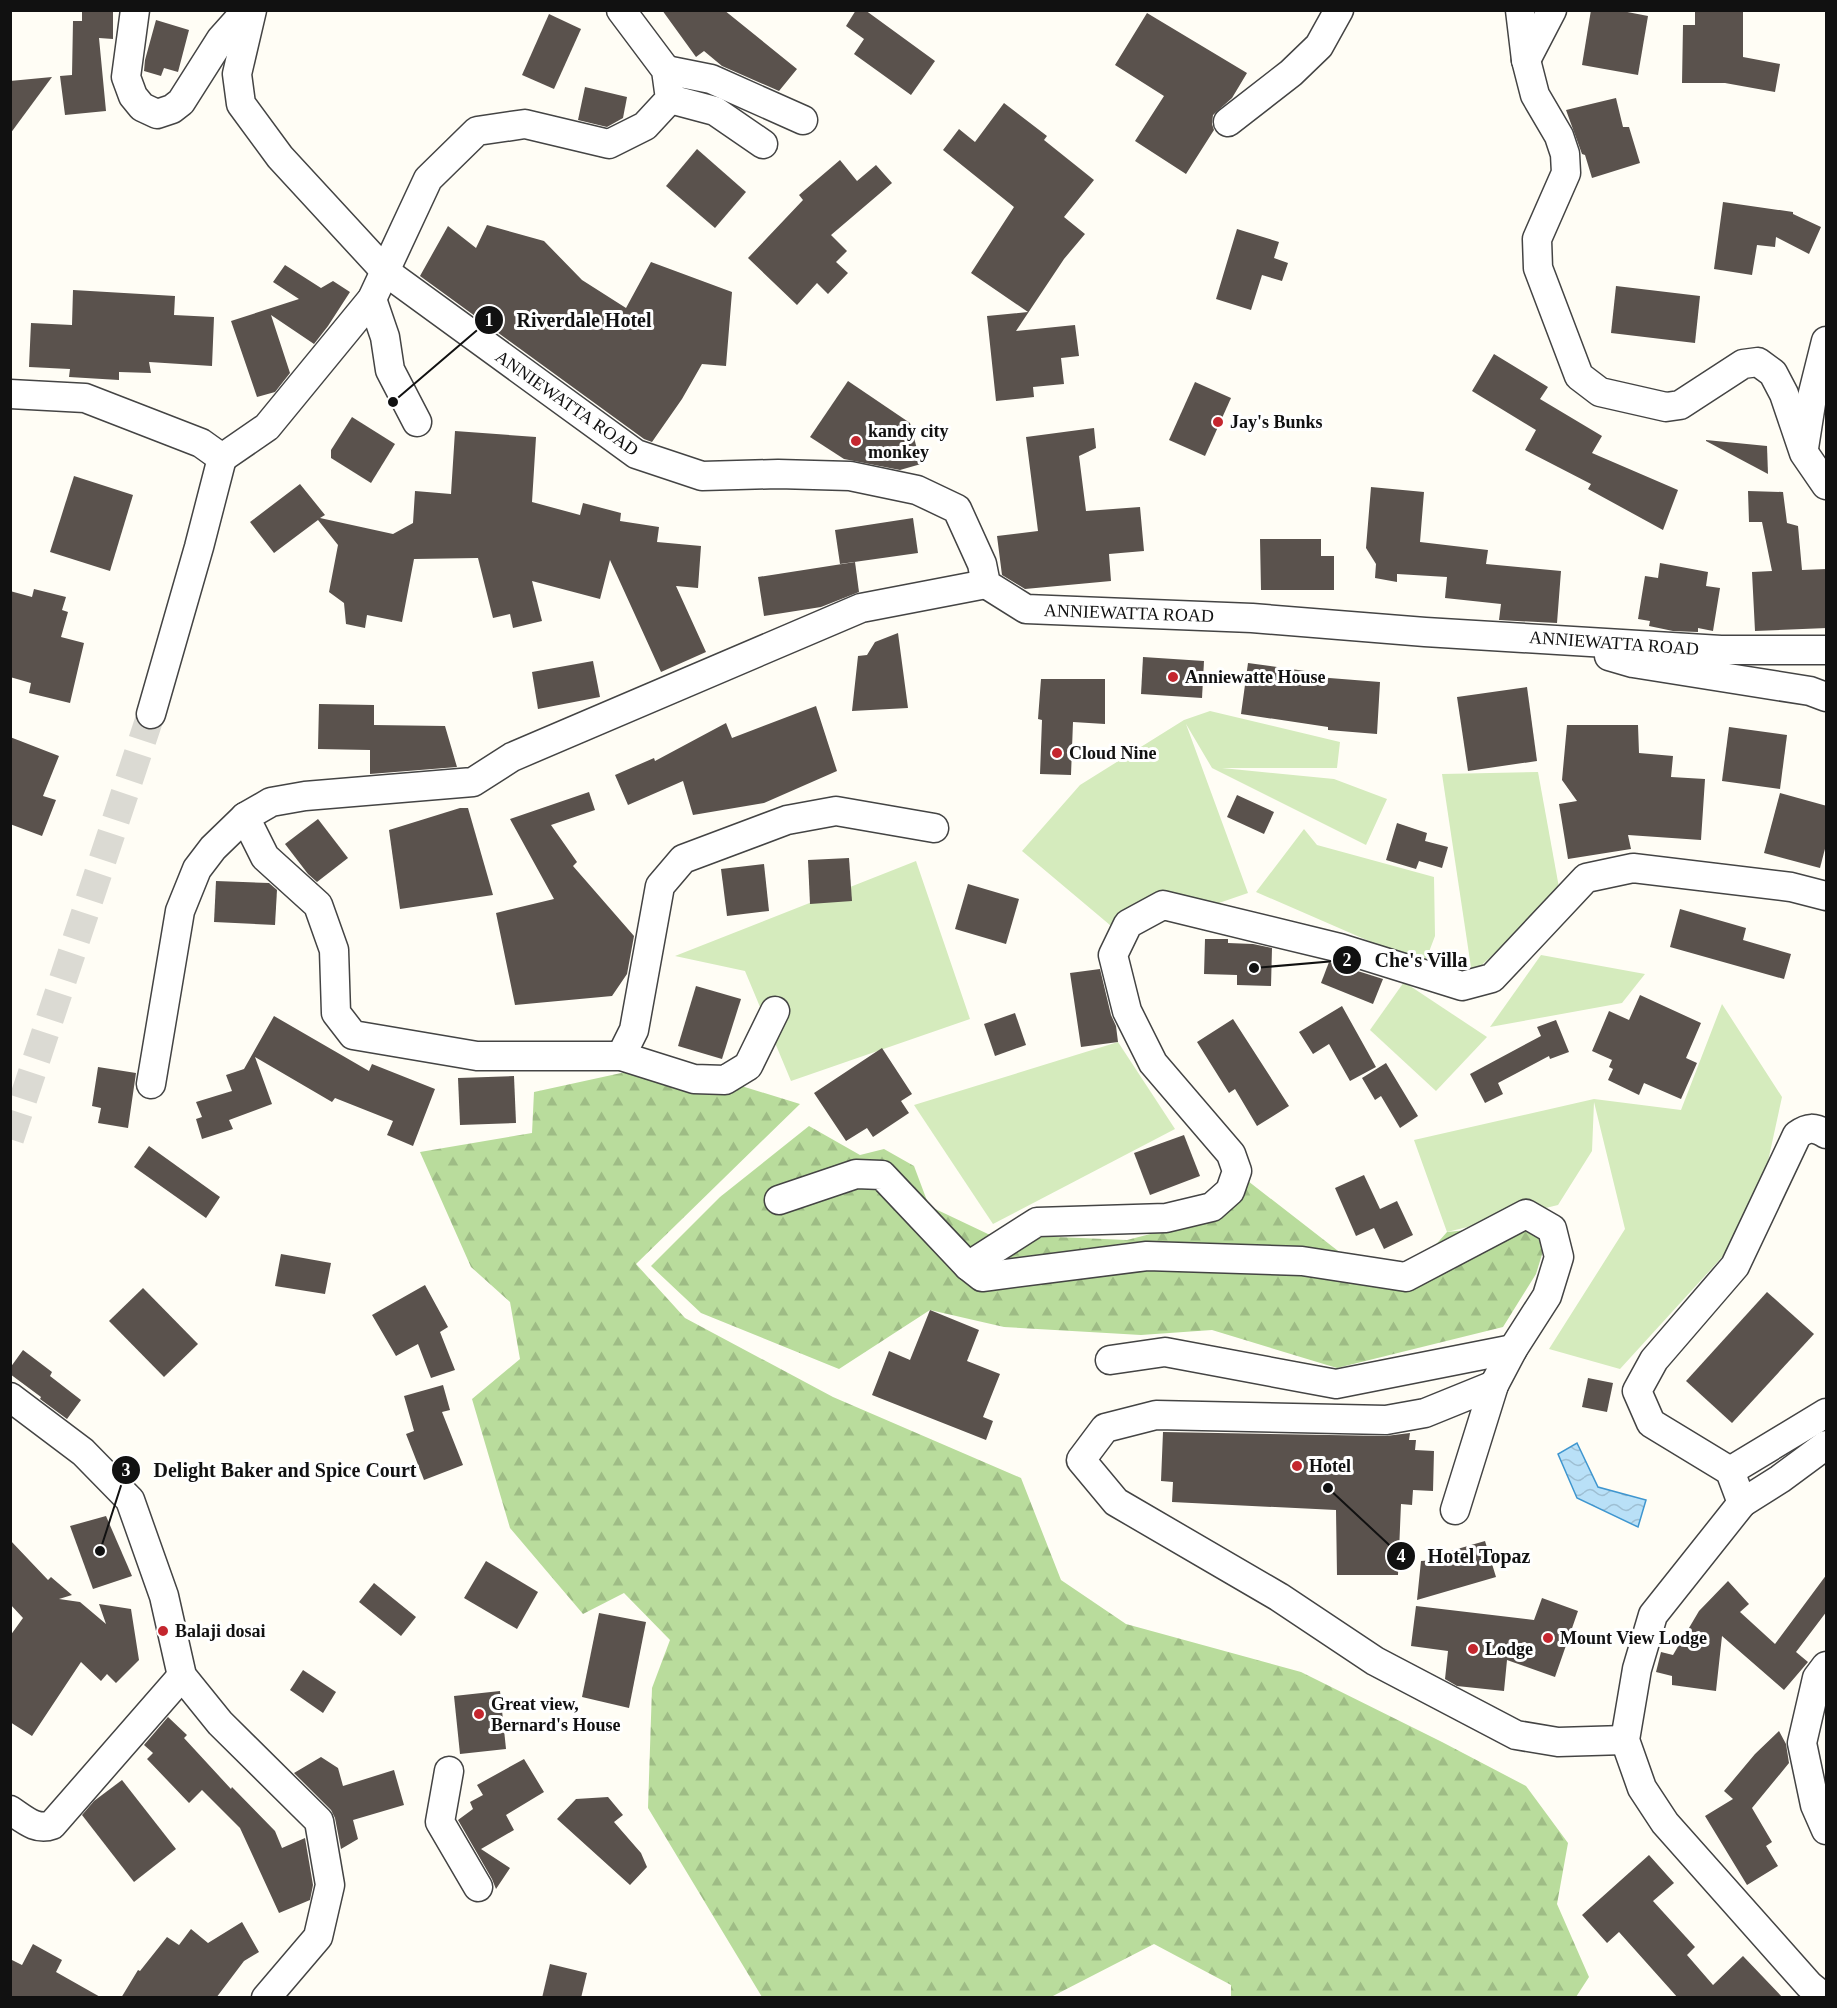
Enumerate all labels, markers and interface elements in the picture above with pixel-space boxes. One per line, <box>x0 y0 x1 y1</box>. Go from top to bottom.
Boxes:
callout: Riverdale Hotel <box>474 301 663 339</box>
text: Riverdale Hotel <box>517 309 652 331</box>
text: 1 <box>485 310 494 330</box>
street label: ANNIEWATTA ROAD <box>492 346 642 460</box>
place label: Jay's Bunks <box>1230 412 1323 432</box>
marker: Jay's Bunks <box>1211 415 1225 429</box>
place label: kandy city monkey <box>868 421 949 462</box>
marker: kandy city monkey <box>849 434 863 448</box>
street label: ANNIEWATTA ROAD <box>1044 600 1214 626</box>
street label: ANNIEWATTA ROAD <box>1528 627 1700 659</box>
place label: Anniewatte House <box>1185 667 1326 687</box>
marker: Anniewatte House <box>1166 670 1180 684</box>
place label: Cloud Nine <box>1069 743 1157 763</box>
marker: Cloud Nine <box>1050 746 1064 760</box>
callout: Che's Villa <box>1332 941 1480 979</box>
text: Che's Villa <box>1375 949 1467 971</box>
text: 2 <box>1343 950 1352 970</box>
callout: Delight Baker and Spice Court <box>111 1451 429 1489</box>
place label: Hotel <box>1309 1456 1351 1476</box>
text: Delight Baker and Spice Court <box>154 1459 417 1482</box>
marker: Hotel <box>1290 1459 1304 1473</box>
text: 3 <box>122 1460 131 1480</box>
callout: Hotel Topaz <box>1386 1537 1543 1575</box>
text: Hotel Topaz <box>1428 1545 1531 1568</box>
text: 4 <box>1397 1546 1406 1566</box>
place label: Balaji dosai <box>175 1621 266 1641</box>
marker: Balaji dosai <box>156 1624 170 1638</box>
place label: Mount View Lodge <box>1560 1628 1707 1648</box>
marker: Mount View Lodge <box>1541 1631 1555 1645</box>
place label: Lodge <box>1485 1639 1533 1659</box>
marker: Lodge <box>1466 1642 1480 1656</box>
place label: Great view, Bernard's House <box>491 1694 621 1735</box>
marker: Great view, Bernard's House <box>472 1707 486 1721</box>

